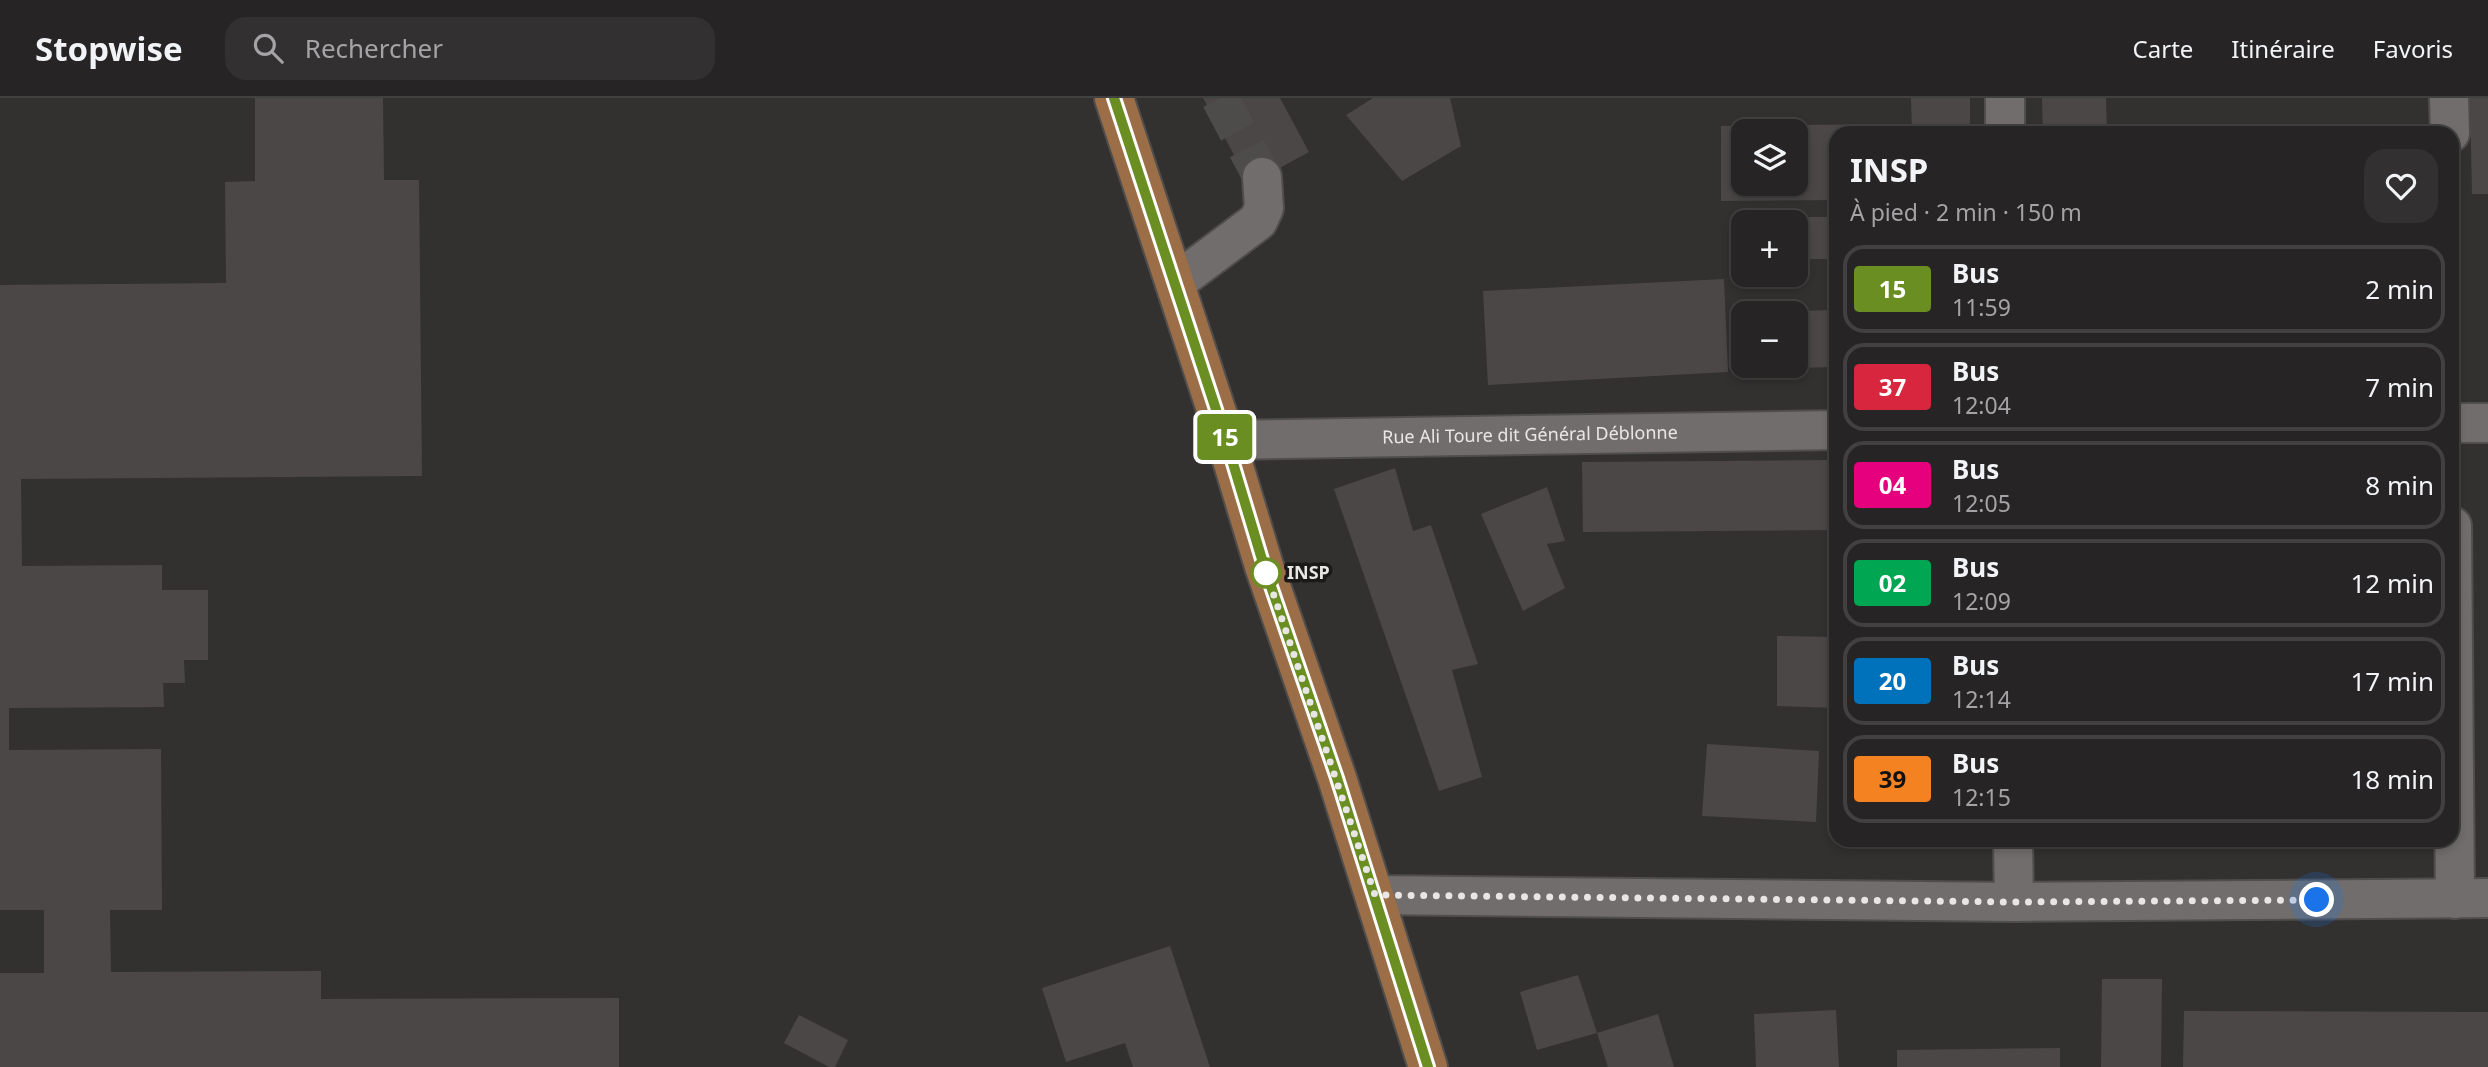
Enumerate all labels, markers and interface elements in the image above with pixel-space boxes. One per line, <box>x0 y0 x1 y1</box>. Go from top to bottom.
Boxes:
search box <box>225 17 715 80</box>
text: Stopwise <box>35 26 183 71</box>
icon: search <box>249 29 287 67</box>
text: Rechercher <box>305 30 443 66</box>
text: Carte <box>2133 32 2193 65</box>
text: Itinéraire <box>2231 32 2335 65</box>
text: Favoris <box>2373 32 2453 65</box>
map controls <box>1731 119 1808 378</box>
button: layers <box>1731 119 1808 196</box>
text: INSP <box>1850 147 1928 192</box>
button: heart <box>2364 149 2438 223</box>
text: À pied · 2 min · 150 m <box>1850 196 2082 228</box>
button: + <box>1731 210 1808 287</box>
text: Bus <box>1952 255 1999 291</box>
text: 2 min <box>2365 271 2434 307</box>
text: 15 <box>1879 272 1906 305</box>
text: 11:59 <box>1952 291 2011 323</box>
button: − <box>1731 301 1808 378</box>
text: Bus <box>1952 353 1999 389</box>
text: 7 min <box>2365 369 2434 405</box>
text: 37 <box>1879 370 1906 403</box>
text: 12:04 <box>1952 389 2011 421</box>
line badge: 15 <box>1194 414 1256 460</box>
text: 15 <box>1211 420 1239 453</box>
street label: Rue Ali Toure dit Général Déblonne <box>1382 420 1678 448</box>
text: Bus <box>1952 451 1999 487</box>
text: 8 min <box>2365 467 2434 503</box>
text: 04 <box>1879 468 1906 501</box>
text: 12:05 <box>1952 487 2011 519</box>
text: Bus <box>1952 549 1999 585</box>
marker: INSP <box>1251 558 1281 588</box>
place label: INSP <box>1287 560 1330 584</box>
text: 12 min <box>2350 565 2434 601</box>
text: 02 <box>1879 566 1906 599</box>
text: 12:09 <box>1952 585 2011 617</box>
text: Bus <box>1952 647 1999 683</box>
text: 17 min <box>2350 663 2434 699</box>
text: 20 <box>1879 664 1906 697</box>
text: 12:14 <box>1952 683 2011 715</box>
text: Bus <box>1952 745 1999 781</box>
text: 18 min <box>2350 761 2434 797</box>
text: 39 <box>1879 762 1906 795</box>
text: 12:15 <box>1952 781 2011 813</box>
your location <box>2299 882 2334 917</box>

